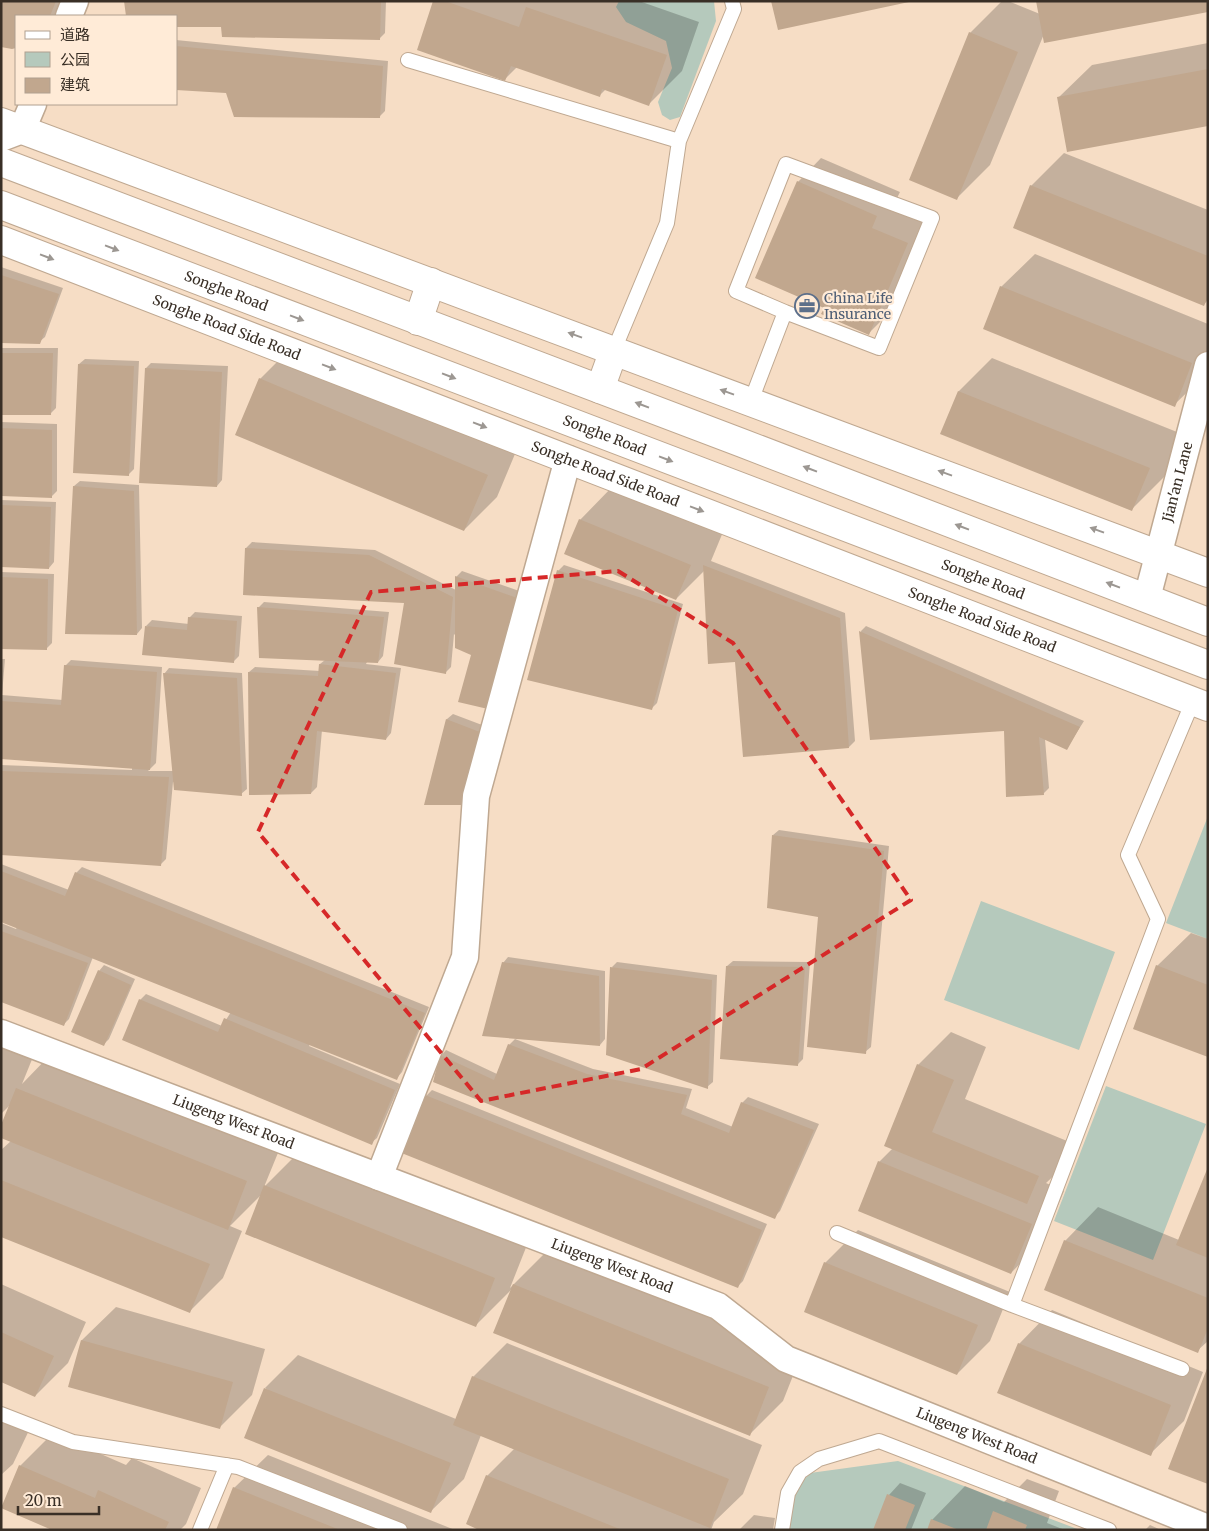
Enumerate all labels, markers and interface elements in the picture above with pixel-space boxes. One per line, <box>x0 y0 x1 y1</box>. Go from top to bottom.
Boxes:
legend <box>15 15 178 105</box>
text: 道路 <box>60 25 90 44</box>
text: 公园 <box>60 50 90 69</box>
text: 建筑 <box>60 75 90 94</box>
one-way arrow <box>105 244 120 252</box>
one-way arrow <box>40 253 55 261</box>
street label: Songhe Road <box>182 267 271 315</box>
place label: China Life Insurance <box>824 289 893 323</box>
street label: Songhe Road Side Road <box>150 291 304 364</box>
office icon: China Life Insurance <box>794 293 820 319</box>
one-way arrow <box>290 314 305 322</box>
one-way arrow <box>567 331 582 338</box>
one-way arrow <box>322 363 336 371</box>
one-way arrow <box>441 373 456 380</box>
one-way arrow <box>719 388 734 396</box>
one-way arrow <box>634 401 649 408</box>
street label: Songhe Road <box>560 411 650 459</box>
one-way arrow <box>473 421 488 429</box>
street label: Songhe Road Side Road <box>529 437 682 511</box>
street label: Jian'an Lane <box>1158 440 1197 525</box>
one-way arrow <box>659 455 674 463</box>
one-way arrow <box>803 464 817 472</box>
one-way arrow <box>937 469 952 477</box>
one-way arrow <box>690 506 704 514</box>
one-way arrow <box>954 523 969 530</box>
one-way arrow <box>1089 526 1104 534</box>
street label: Songhe Road <box>939 555 1028 604</box>
one-way arrow <box>1106 581 1120 589</box>
street label: Songhe Road Side Road <box>906 583 1059 657</box>
street label: Liugeng West Road <box>170 1090 298 1153</box>
street label: Liugeng West Road <box>549 1234 676 1297</box>
street label: Liugeng West Road <box>914 1403 1040 1468</box>
scale bar <box>18 1484 99 1516</box>
text: 20 m <box>25 1491 62 1510</box>

